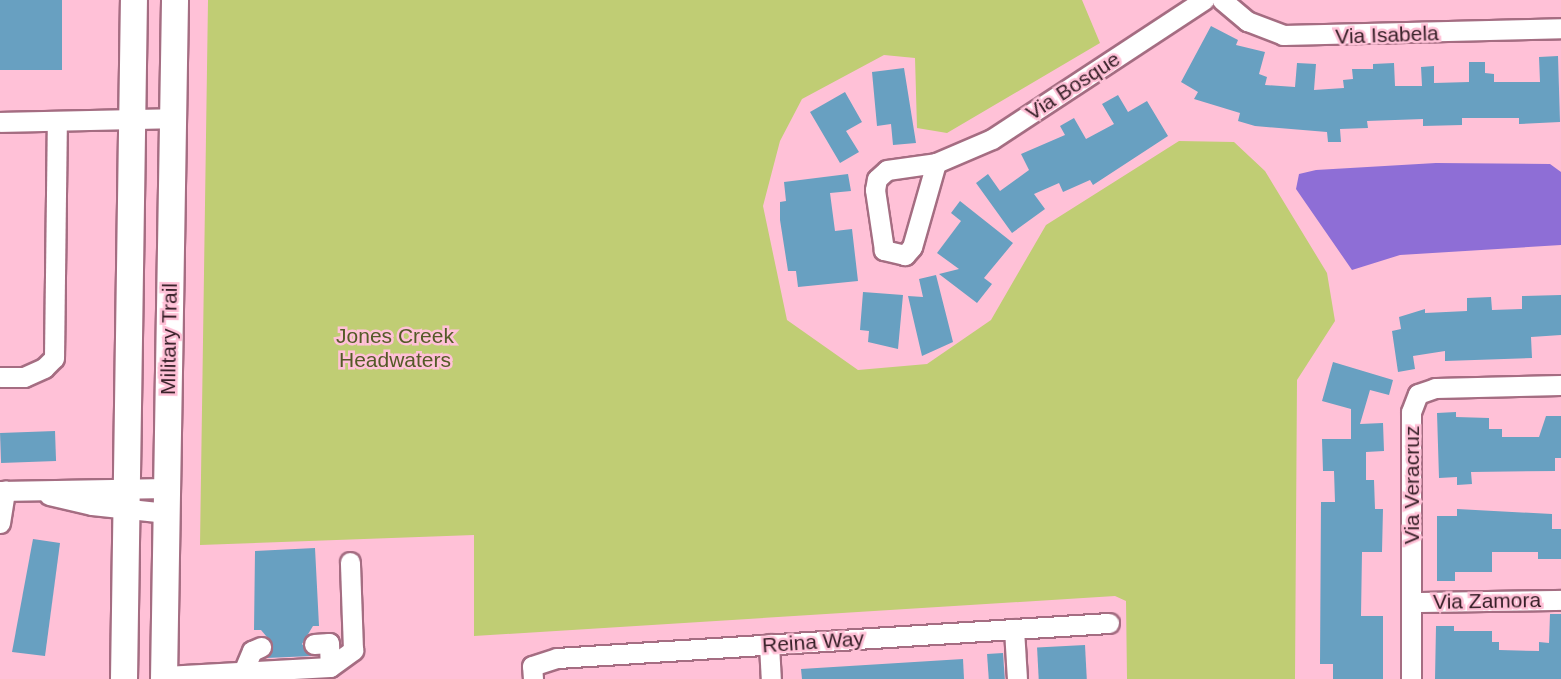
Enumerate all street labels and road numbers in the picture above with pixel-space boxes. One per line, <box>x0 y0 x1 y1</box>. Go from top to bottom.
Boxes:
street label: Via Isabela <box>1335 21 1439 49</box>
street label: Via Bosque <box>1021 46 1125 126</box>
street label: Military Trail <box>155 283 183 395</box>
street label: Via Veracruz <box>1399 426 1425 544</box>
street label: Via Zamora <box>1433 587 1541 615</box>
street label: Reina Way <box>761 626 865 658</box>

